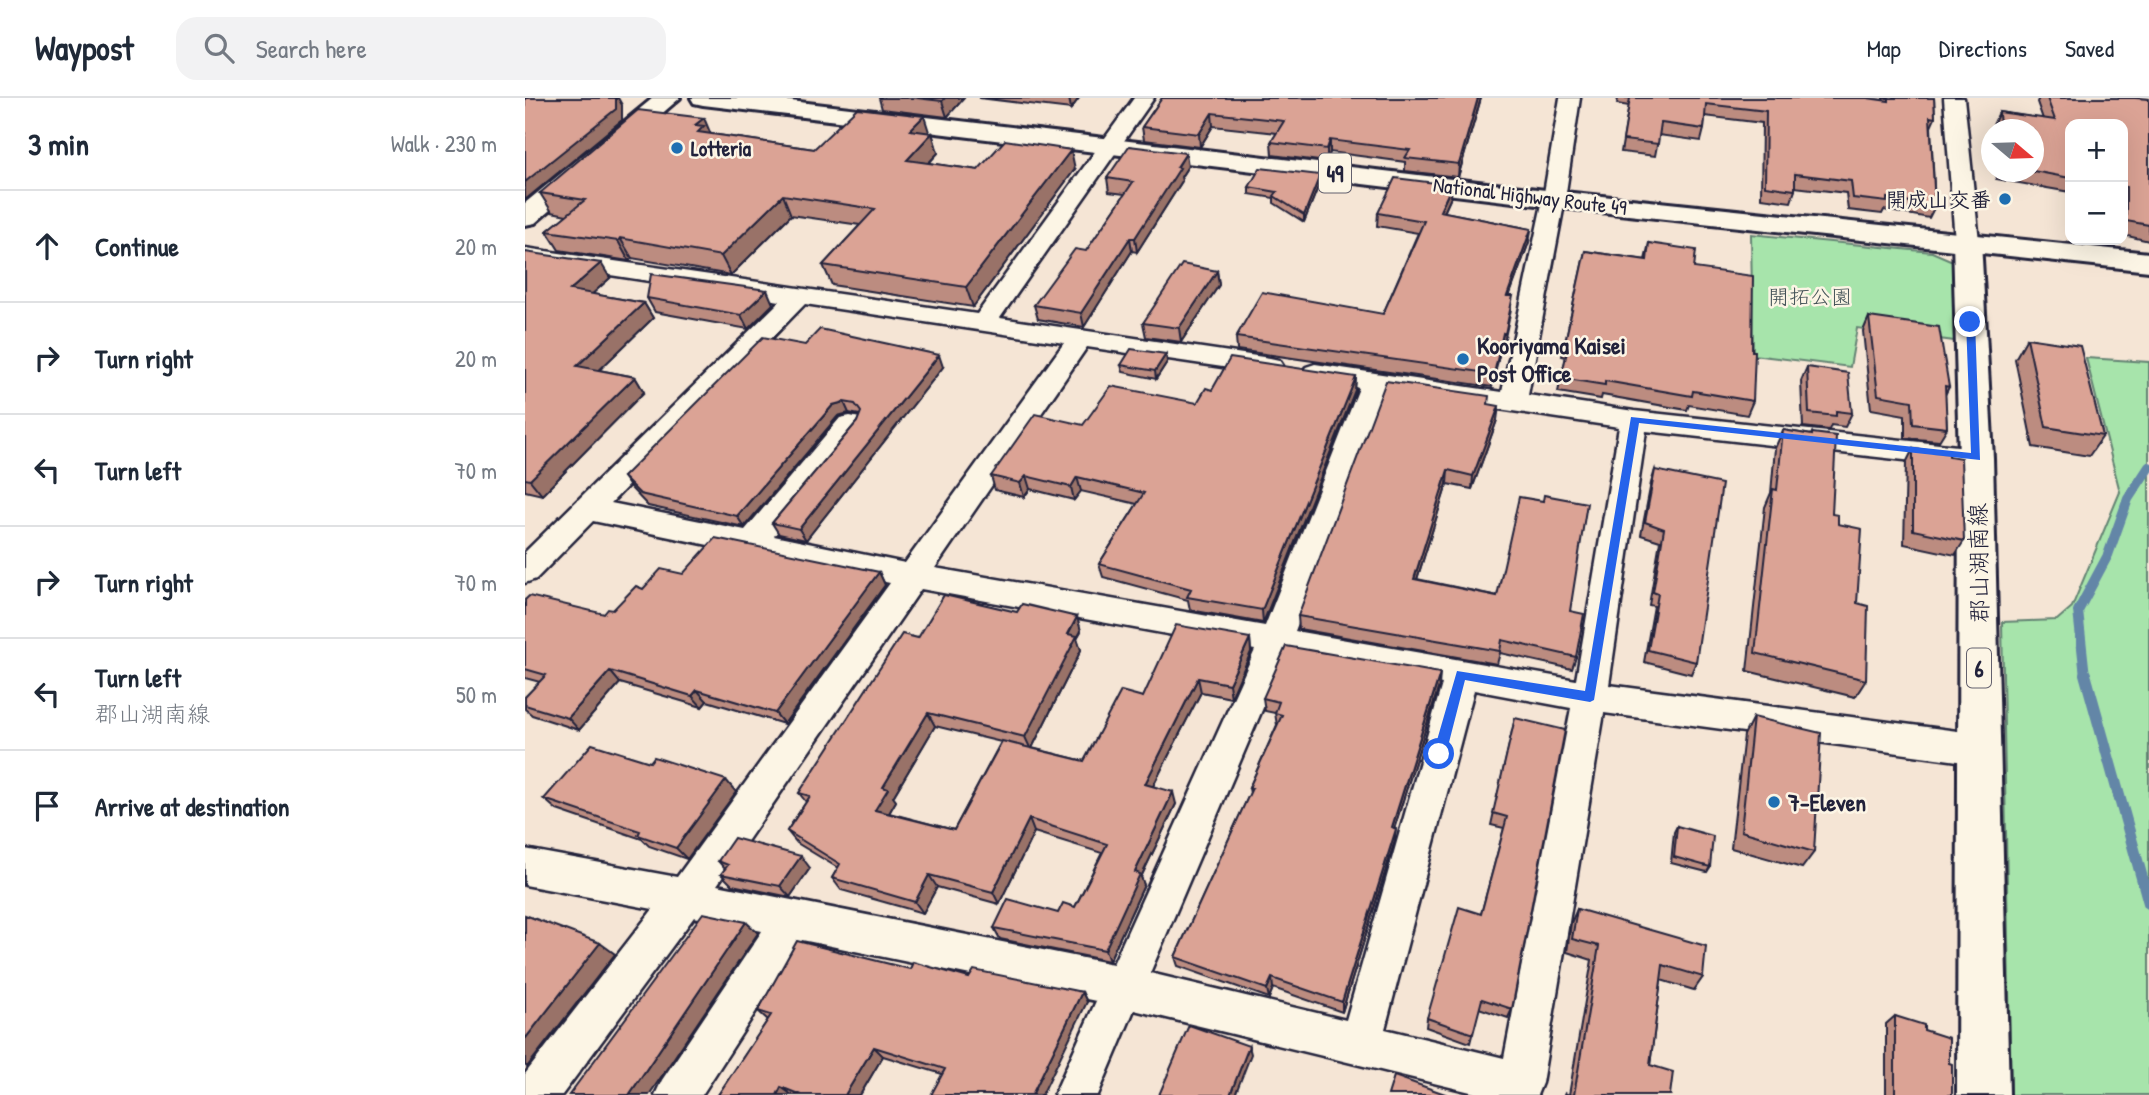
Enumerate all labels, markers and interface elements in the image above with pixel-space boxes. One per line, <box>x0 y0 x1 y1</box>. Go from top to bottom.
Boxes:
search box <box>176 17 666 80</box>
text: Waypost <box>35 26 134 70</box>
icon: search <box>200 29 238 67</box>
text: Search here <box>256 31 367 66</box>
text: Map <box>1867 32 1901 64</box>
text: Directions <box>1939 32 2027 64</box>
text: Saved <box>2065 32 2114 64</box>
north arrow <box>1981 119 2044 182</box>
map controls <box>2065 119 2128 245</box>
button: + <box>2065 119 2128 182</box>
text: 3 min <box>28 124 89 164</box>
text: Walk · 230 m <box>391 128 497 159</box>
place label: Lotteria <box>691 134 752 163</box>
marker: Lotteria <box>669 140 685 156</box>
road number: 49 <box>1319 153 1351 192</box>
street label: National Highway Route 49 <box>1432 170 1629 222</box>
button: − <box>2065 182 2128 245</box>
place label: 開成山交番 <box>1886 185 1991 214</box>
marker: 開成山交番 <box>1997 191 2013 207</box>
icon: ahead <box>28 227 66 265</box>
text: Continue <box>95 229 179 264</box>
text: 20 m <box>455 231 497 262</box>
park label: 開拓公園 <box>1768 282 1852 311</box>
route end <box>1954 306 1985 337</box>
place label: Kooriyama Kaisei Post Office <box>1477 329 1626 389</box>
icon: right <box>28 339 66 377</box>
text: Turn right <box>95 341 193 376</box>
text: 20 m <box>455 343 497 374</box>
marker: Kooriyama Kaisei Post Office <box>1455 351 1471 367</box>
icon: left <box>28 451 66 489</box>
text: Turn left <box>95 453 181 488</box>
text: 70 m <box>454 455 497 486</box>
street label: 郡山湖南線 <box>1961 503 1995 623</box>
icon: right <box>28 563 66 601</box>
text: Turn right <box>95 565 193 600</box>
text: 70 m <box>454 567 497 598</box>
road number: 6 <box>1967 648 1991 688</box>
text: Turn left <box>95 660 181 695</box>
icon: left <box>28 675 66 713</box>
text: 50 m <box>456 679 497 710</box>
text: 郡山湖南線 <box>95 698 210 729</box>
route start <box>1423 738 1454 769</box>
place label: 7-Eleven <box>1787 786 1866 818</box>
icon: arrive <box>28 787 66 825</box>
text: Arrive at destination <box>95 789 290 824</box>
marker: 7-Eleven <box>1766 794 1782 810</box>

